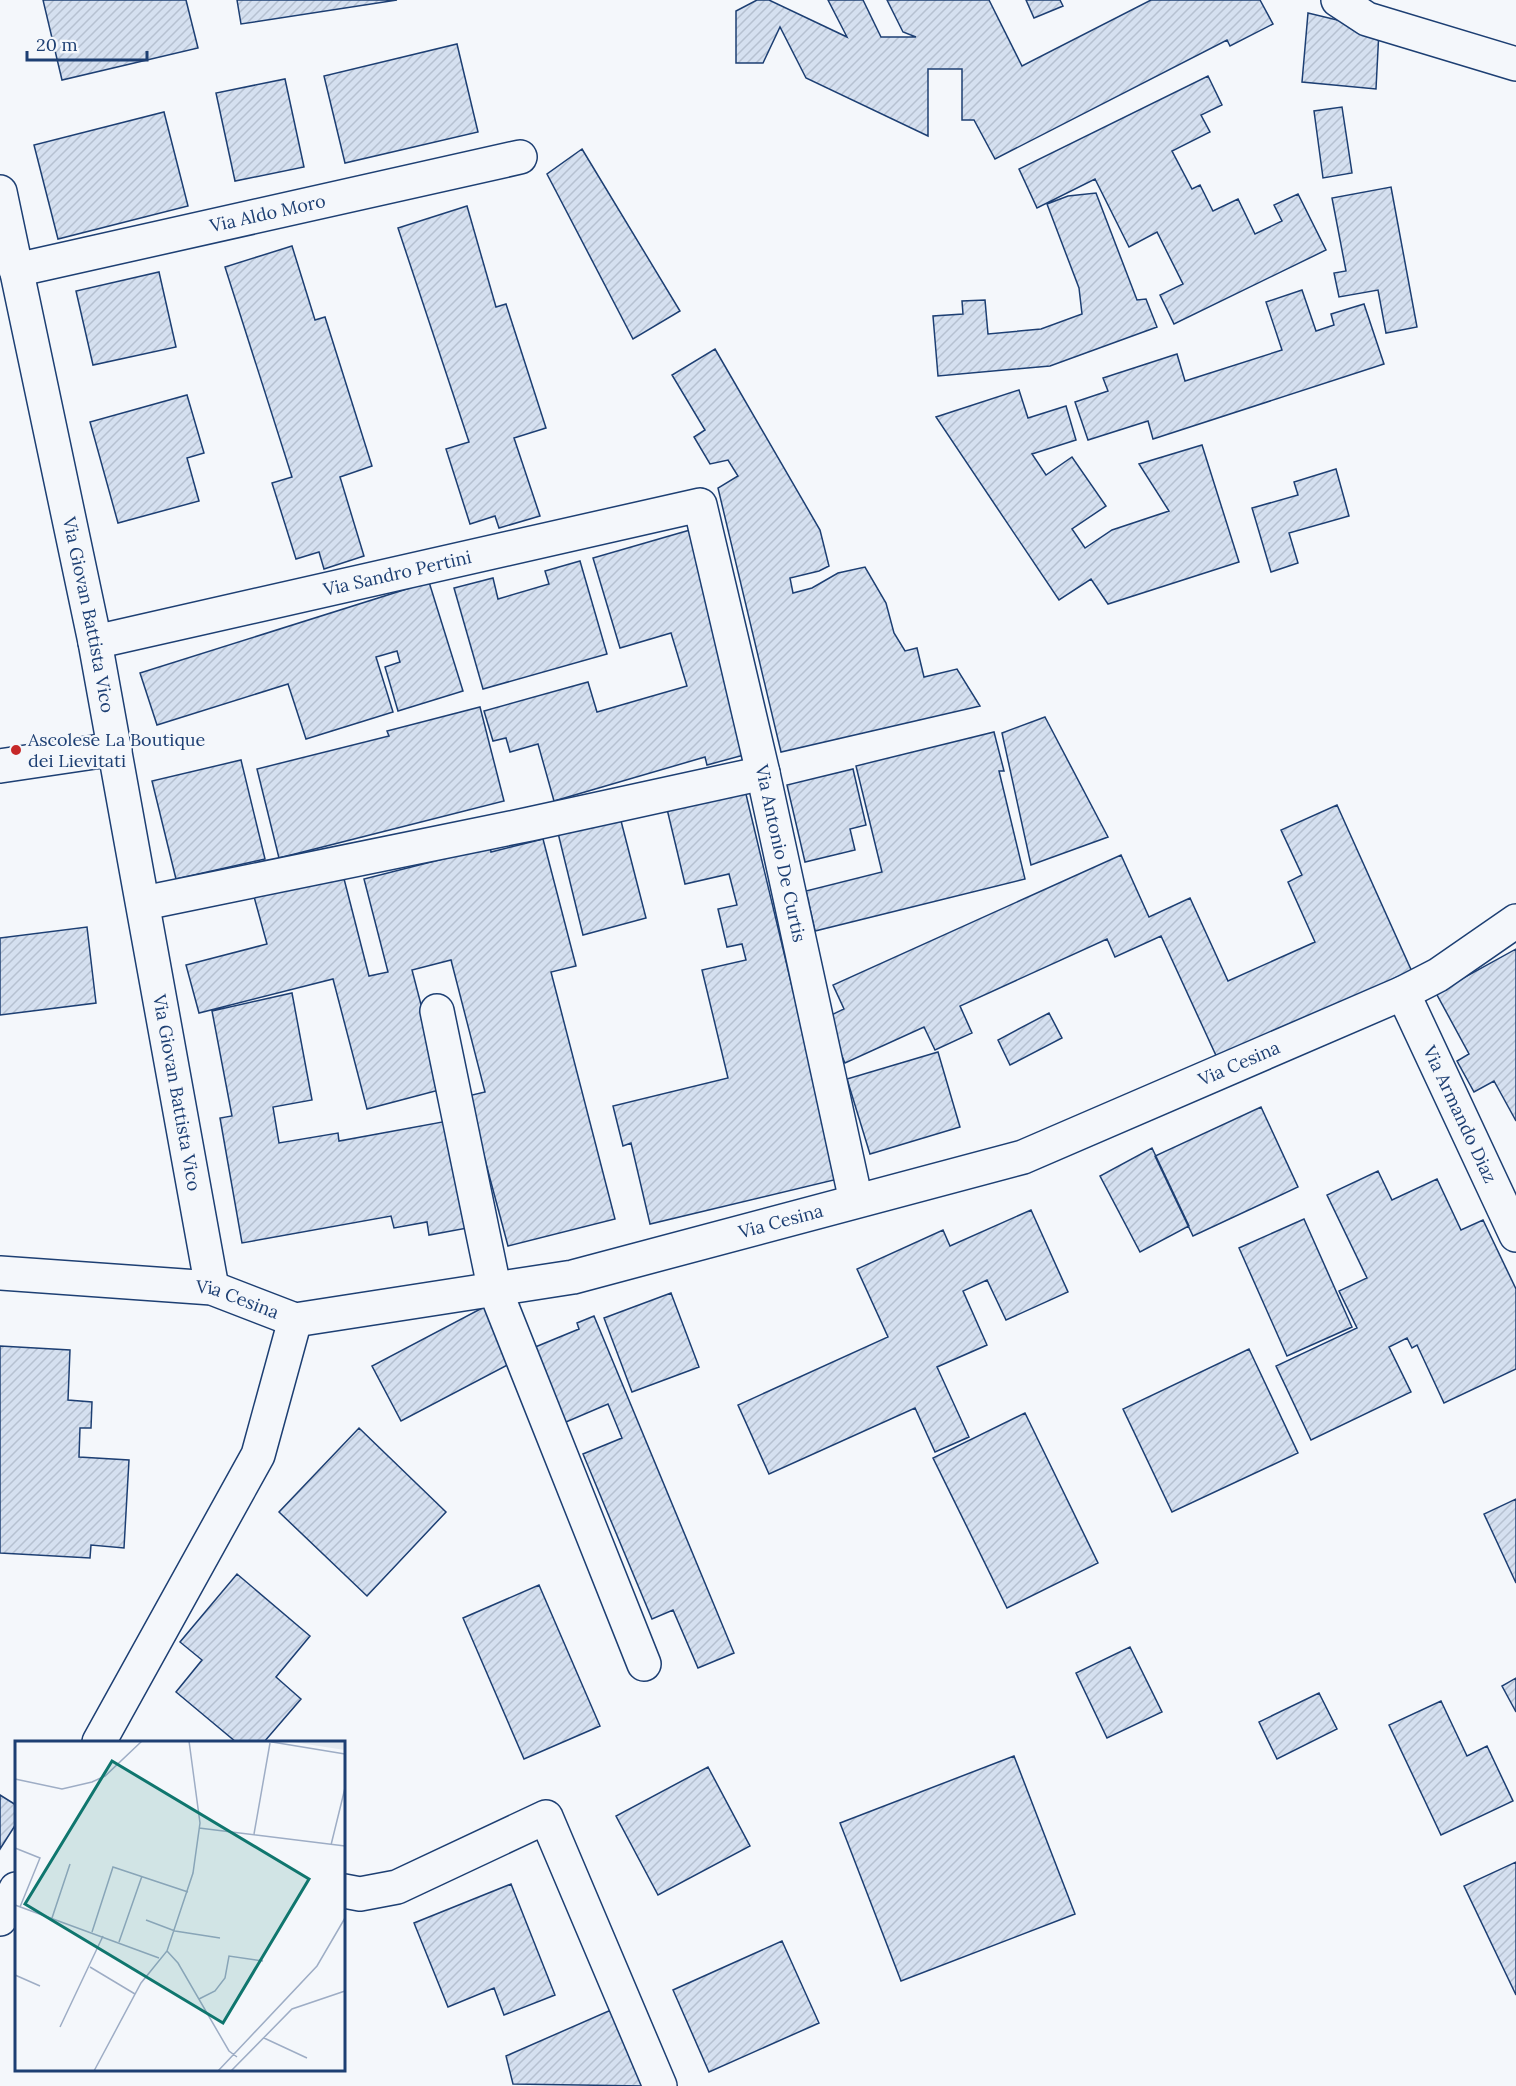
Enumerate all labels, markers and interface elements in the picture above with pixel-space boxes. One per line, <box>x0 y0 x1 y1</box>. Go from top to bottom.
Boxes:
scale bar <box>27 24 147 62</box>
text: 20 m <box>36 33 78 56</box>
street label: Via Aldo Moro <box>207 189 328 237</box>
street label: Via Giovan Battista Vico <box>58 514 120 714</box>
street label: Via Sandro Pertini <box>320 545 474 601</box>
place label: Ascolese La Boutique dei Lievitati <box>27 728 206 772</box>
marker: Ascolese La Boutique dei Lievitati <box>9 743 23 757</box>
street label: Via Antonio De Curtis <box>750 761 811 944</box>
street label: Via Giovan Battista Vico <box>148 992 206 1193</box>
street label: Via Cesina <box>1194 1036 1283 1091</box>
street label: Via Armando Diaz <box>1418 1041 1502 1187</box>
street label: Via Cesina <box>735 1199 826 1244</box>
street label: Via Cesina <box>194 1275 282 1324</box>
inset map <box>15 1741 345 2071</box>

